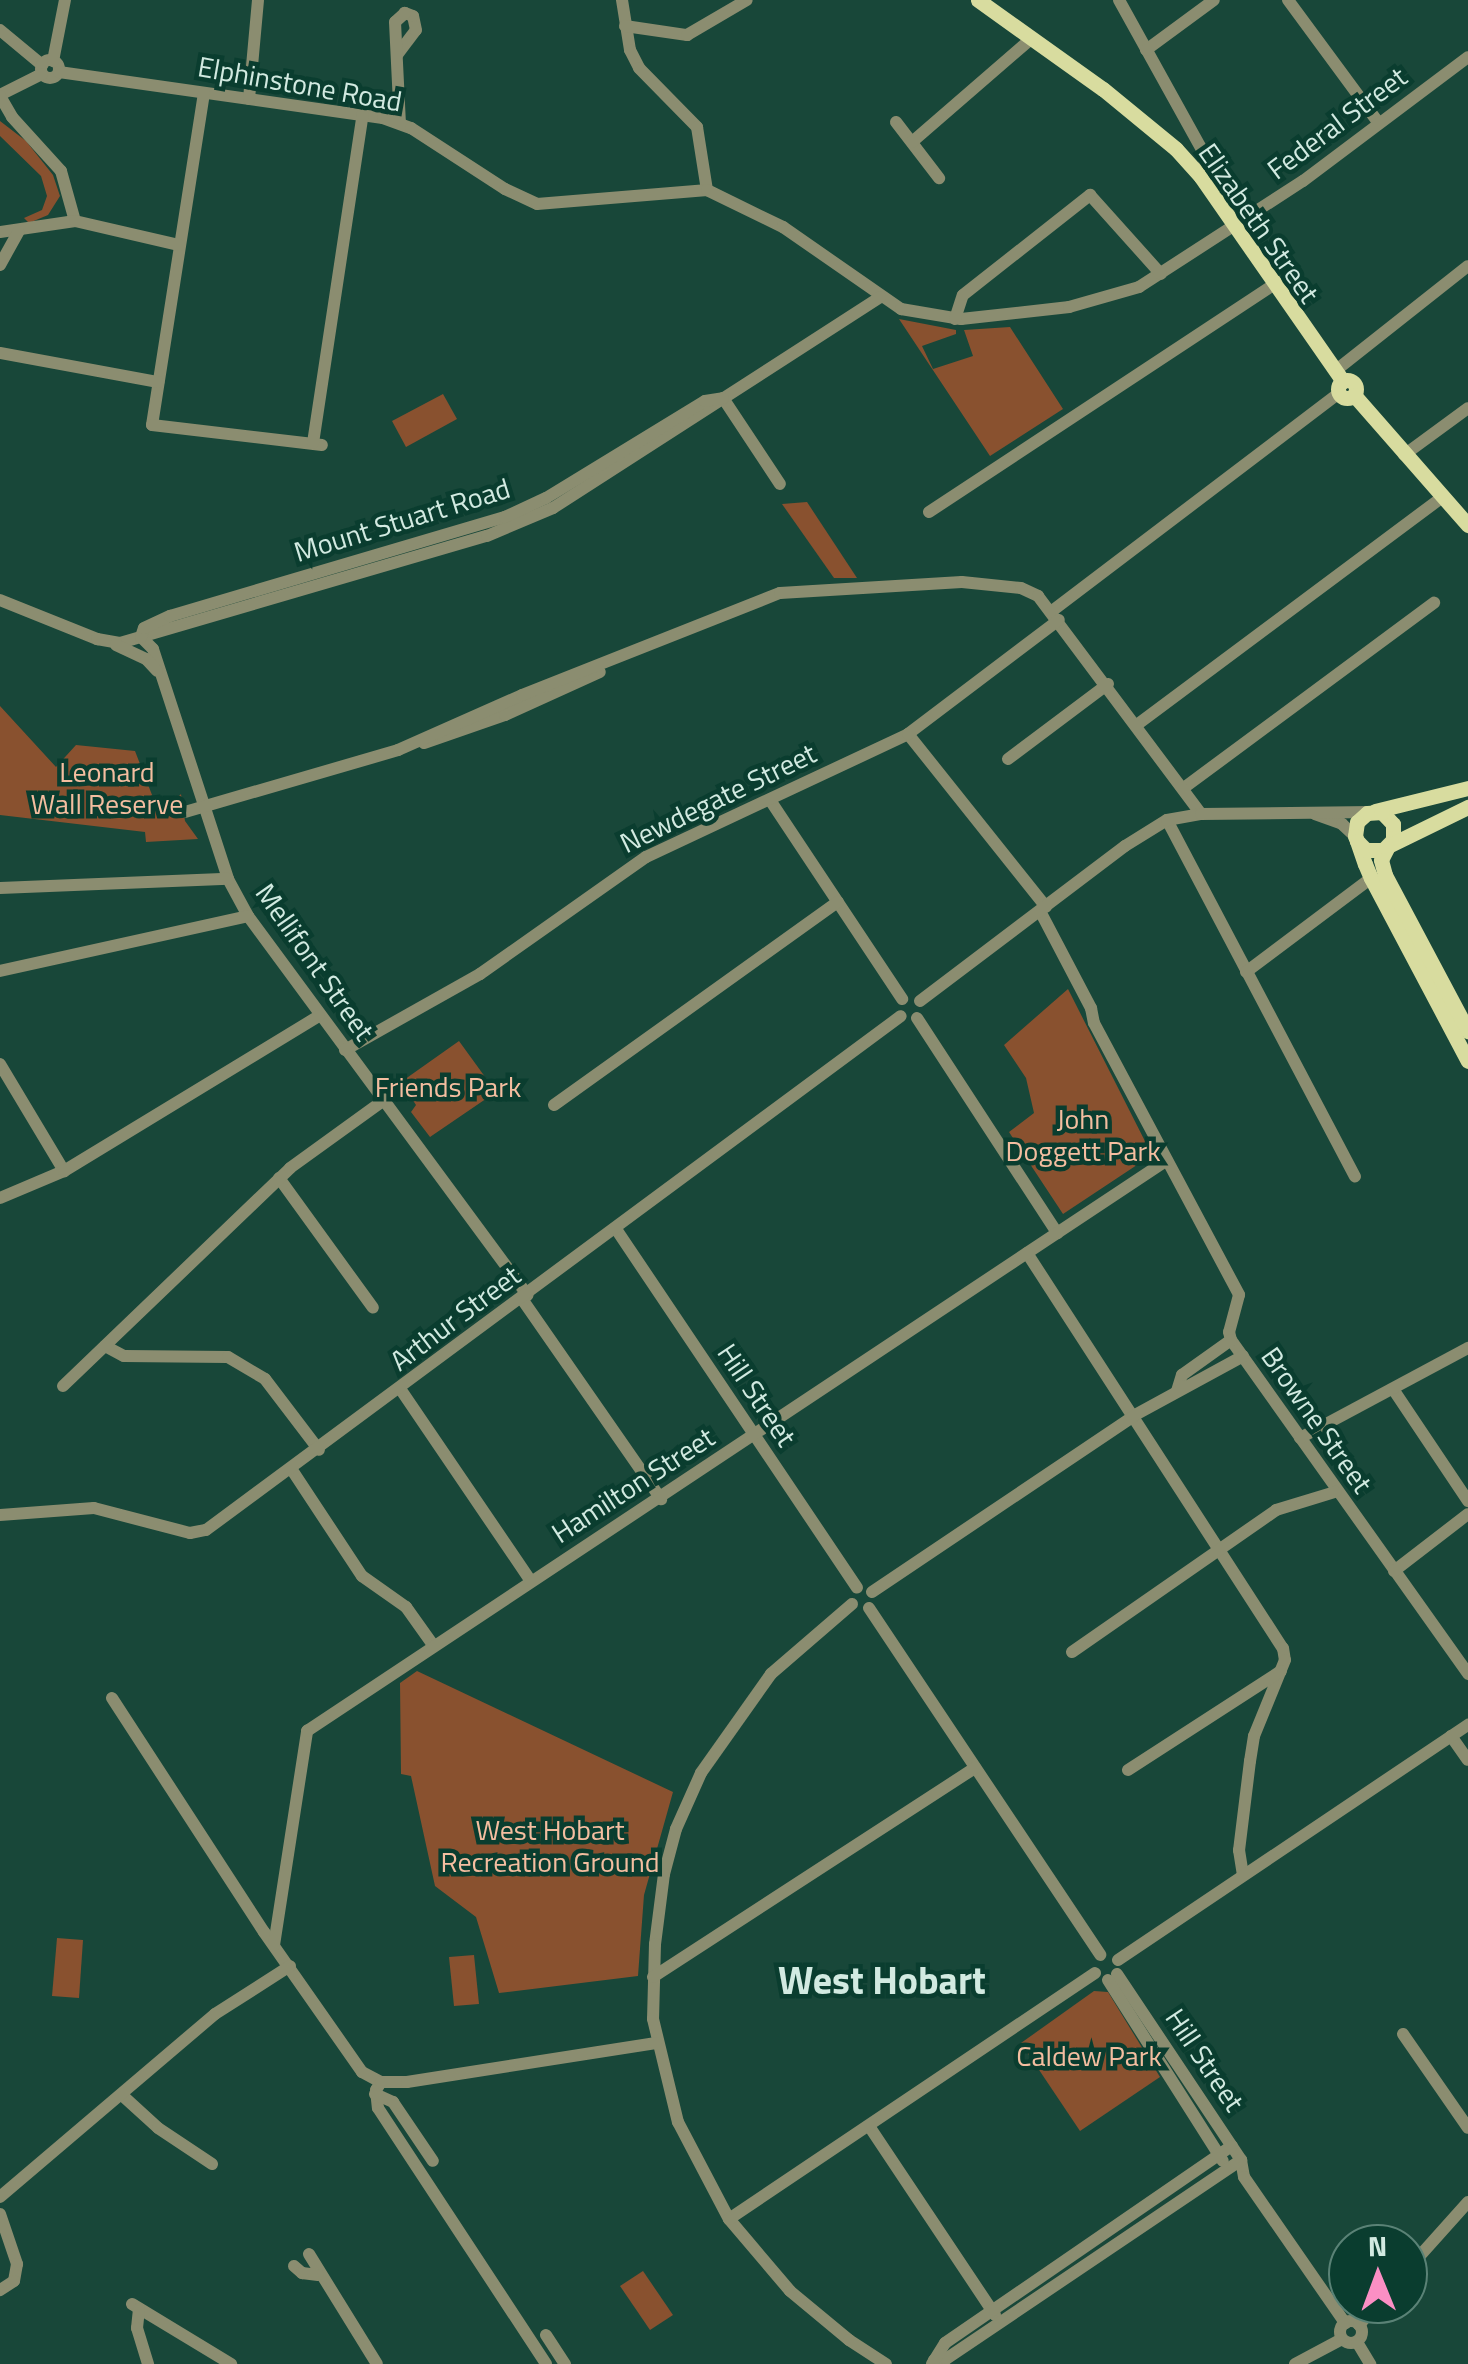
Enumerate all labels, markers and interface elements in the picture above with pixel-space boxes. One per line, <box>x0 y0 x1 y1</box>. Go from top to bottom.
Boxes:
street label: Elphinstone Road <box>195 50 405 118</box>
street label: Federal Street <box>1261 60 1413 186</box>
street label: Elizabeth Street <box>1192 137 1326 309</box>
street label: Mount Stuart Road <box>290 471 514 569</box>
street label: Newdegate Street <box>615 736 821 860</box>
park label: Leonard Wall Reserve <box>31 755 183 821</box>
street label: Mellifont Street <box>249 877 381 1047</box>
park label: Friends Park <box>375 1070 521 1104</box>
park label: John Doggett Park <box>1005 1102 1161 1168</box>
street label: Arthur Street <box>383 1258 527 1378</box>
street label: Hill Street <box>711 1337 803 1453</box>
street label: Browne Street <box>1254 1341 1380 1499</box>
street label: Hamilton Street <box>545 1420 721 1550</box>
park label: West Hobart Recreation Ground <box>440 1813 660 1879</box>
district label: West Hobart <box>778 1958 986 2004</box>
street label: Hill Street <box>1159 2002 1251 2118</box>
park label: Caldew Park <box>1016 2039 1162 2073</box>
north arrow <box>1328 2224 1428 2324</box>
text: N <box>1367 2224 1388 2267</box>

